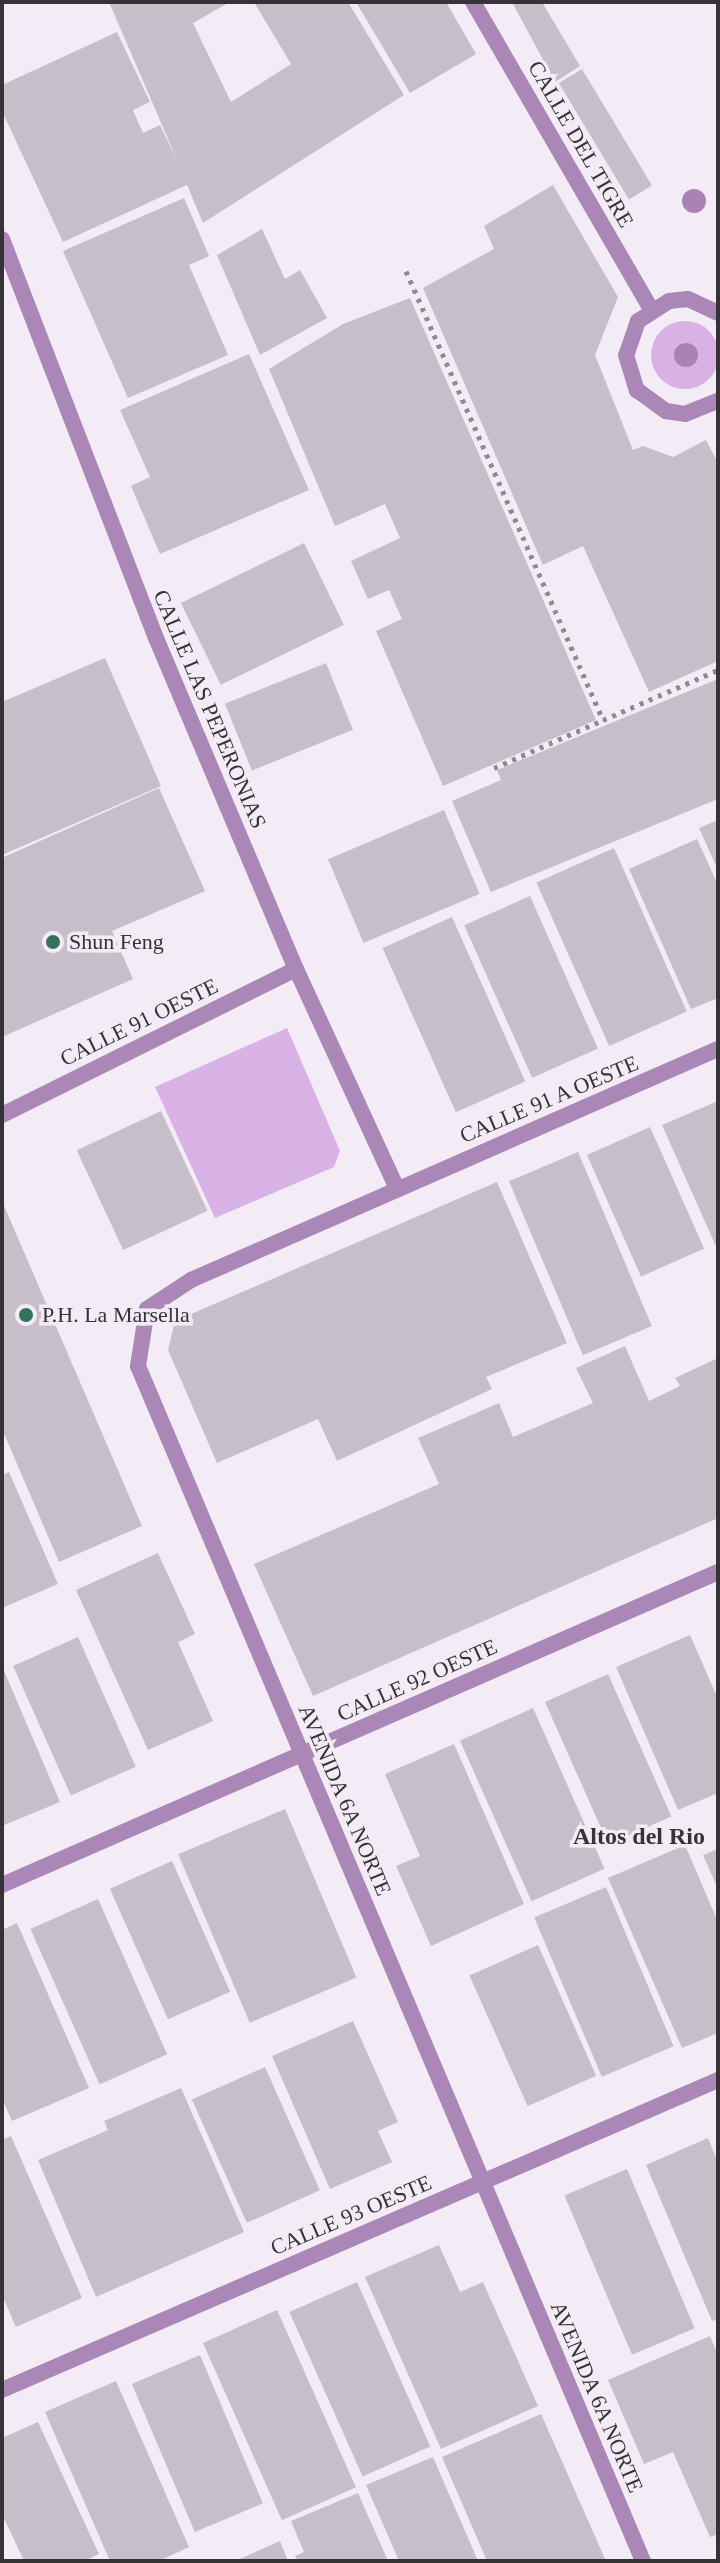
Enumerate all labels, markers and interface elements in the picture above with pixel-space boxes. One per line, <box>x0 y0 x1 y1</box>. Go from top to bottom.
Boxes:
street label: CALLE DEL TIGRE <box>522 55 640 233</box>
street label: CALLE LAS PEPERONIAS <box>148 586 272 832</box>
place label: Shun Feng <box>69 929 164 955</box>
marker: Shun Feng <box>44 933 62 951</box>
street label: CALLE 91 OESTE <box>56 972 222 1072</box>
street label: CALLE 91 A OESTE <box>455 1049 643 1149</box>
place label: P.H. La Marsella <box>42 1302 190 1328</box>
marker: P.H. La Marsella <box>17 1306 35 1324</box>
street label: CALLE 92 OESTE <box>333 1633 501 1727</box>
street label: AVENIDA 6A NORTE <box>292 1699 398 1901</box>
district label: Altos del Rio <box>573 1823 705 1851</box>
street label: CALLE 93 OESTE <box>267 2169 435 2261</box>
street label: AVENIDA 6A NORTE <box>544 2296 650 2498</box>

